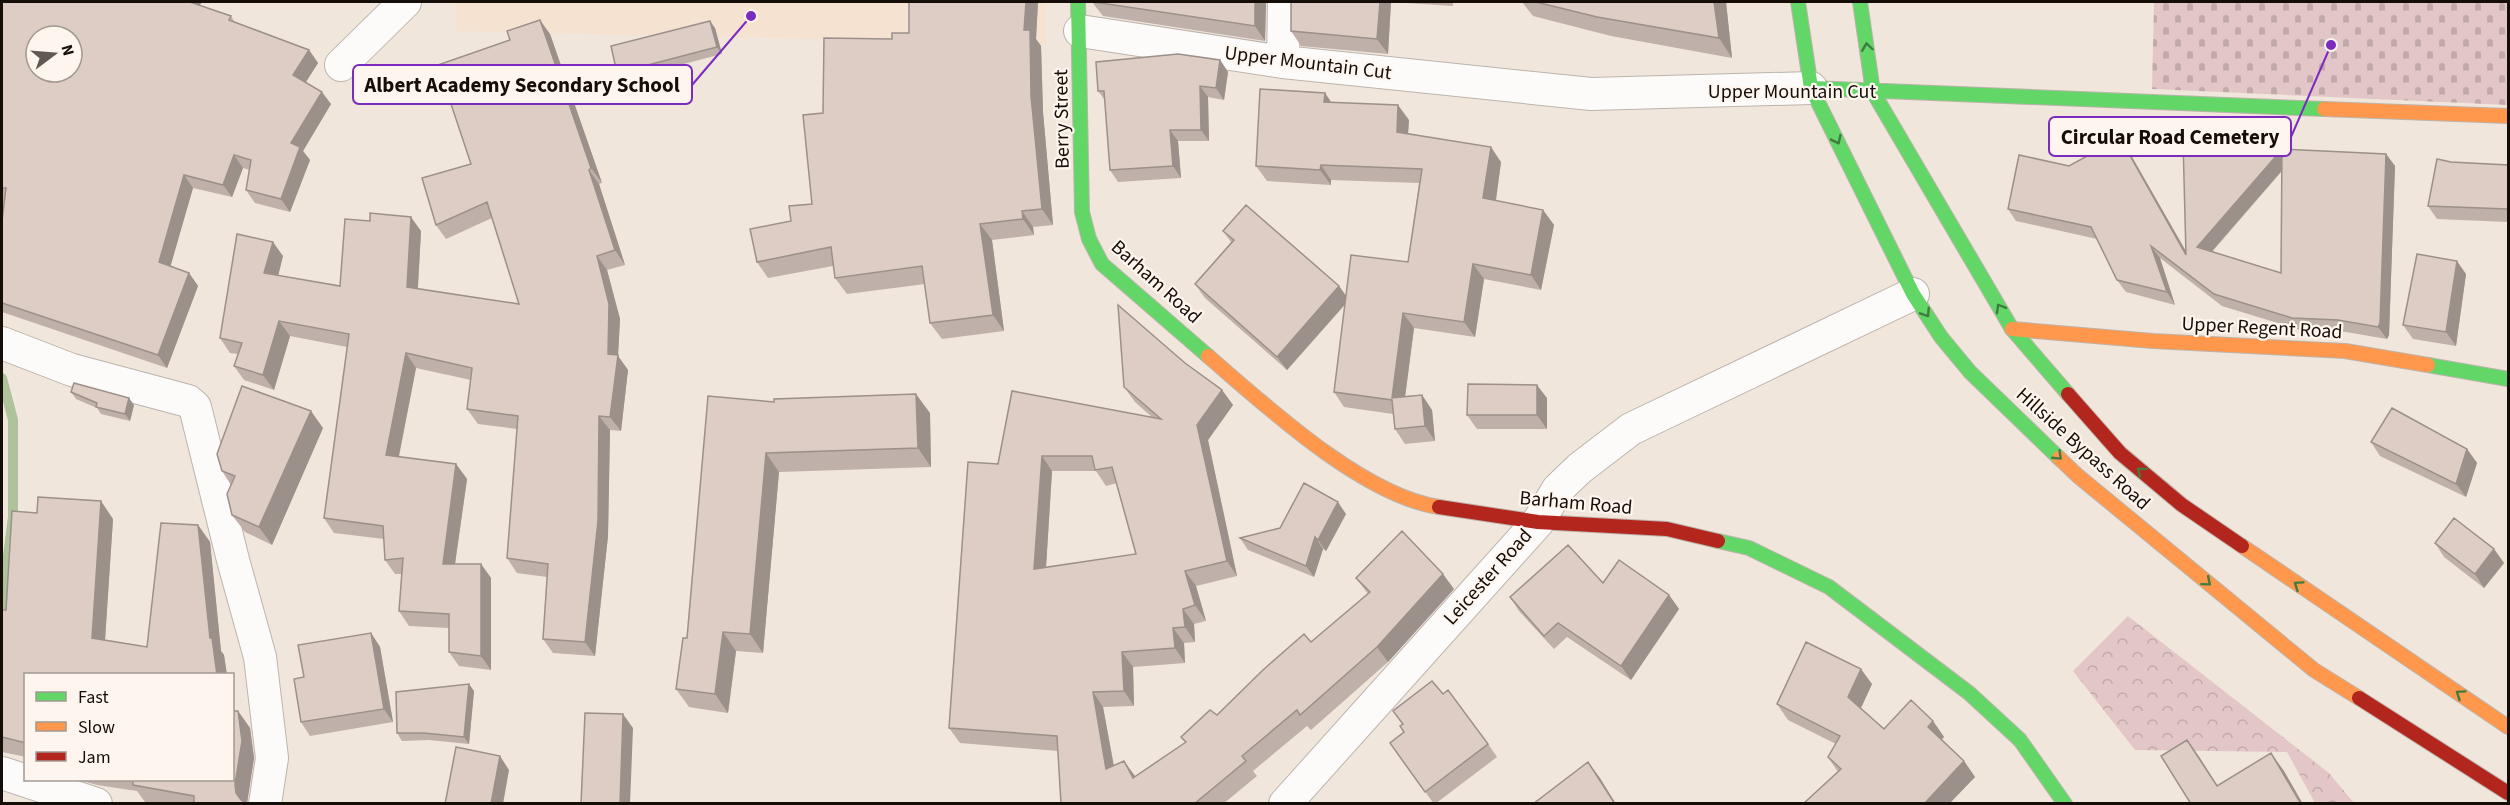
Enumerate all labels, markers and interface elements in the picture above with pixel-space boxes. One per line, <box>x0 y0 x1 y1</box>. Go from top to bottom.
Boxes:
north arrow <box>24 24 84 84</box>
street label: Upper Mountain Cut <box>1223 39 1393 87</box>
text: N <box>55 42 79 58</box>
one-way arrow <box>1861 42 1873 51</box>
callout: Albert Academy Secondary School <box>353 65 692 104</box>
street label: Berry Street <box>1047 69 1077 169</box>
text: Albert Academy Secondary School <box>363 70 680 100</box>
street label: Upper Mountain Cut <box>1708 78 1876 106</box>
callout: Circular Road Cemetery <box>2049 117 2291 156</box>
text: Circular Road Cemetery <box>2061 122 2279 152</box>
one-way arrow <box>1829 134 1841 145</box>
street label: Barham Road <box>1105 234 1207 330</box>
one-way arrow <box>1995 304 2007 314</box>
one-way arrow <box>1919 307 1930 318</box>
street label: Upper Regent Road <box>2181 310 2343 346</box>
street label: Hillside Bypass Road <box>2010 381 2156 517</box>
one-way arrow <box>2051 449 2061 460</box>
one-way arrow <box>2137 467 2148 478</box>
street label: Barham Road <box>1518 484 1634 522</box>
street label: Leicester Road <box>1437 523 1539 631</box>
one-way arrow <box>2200 574 2211 585</box>
one-way arrow <box>2294 581 2305 592</box>
legend <box>24 673 234 781</box>
text: Fast <box>78 685 109 710</box>
one-way arrow <box>2455 690 2466 701</box>
text: Slow <box>78 715 115 740</box>
text: Jam <box>78 745 111 770</box>

